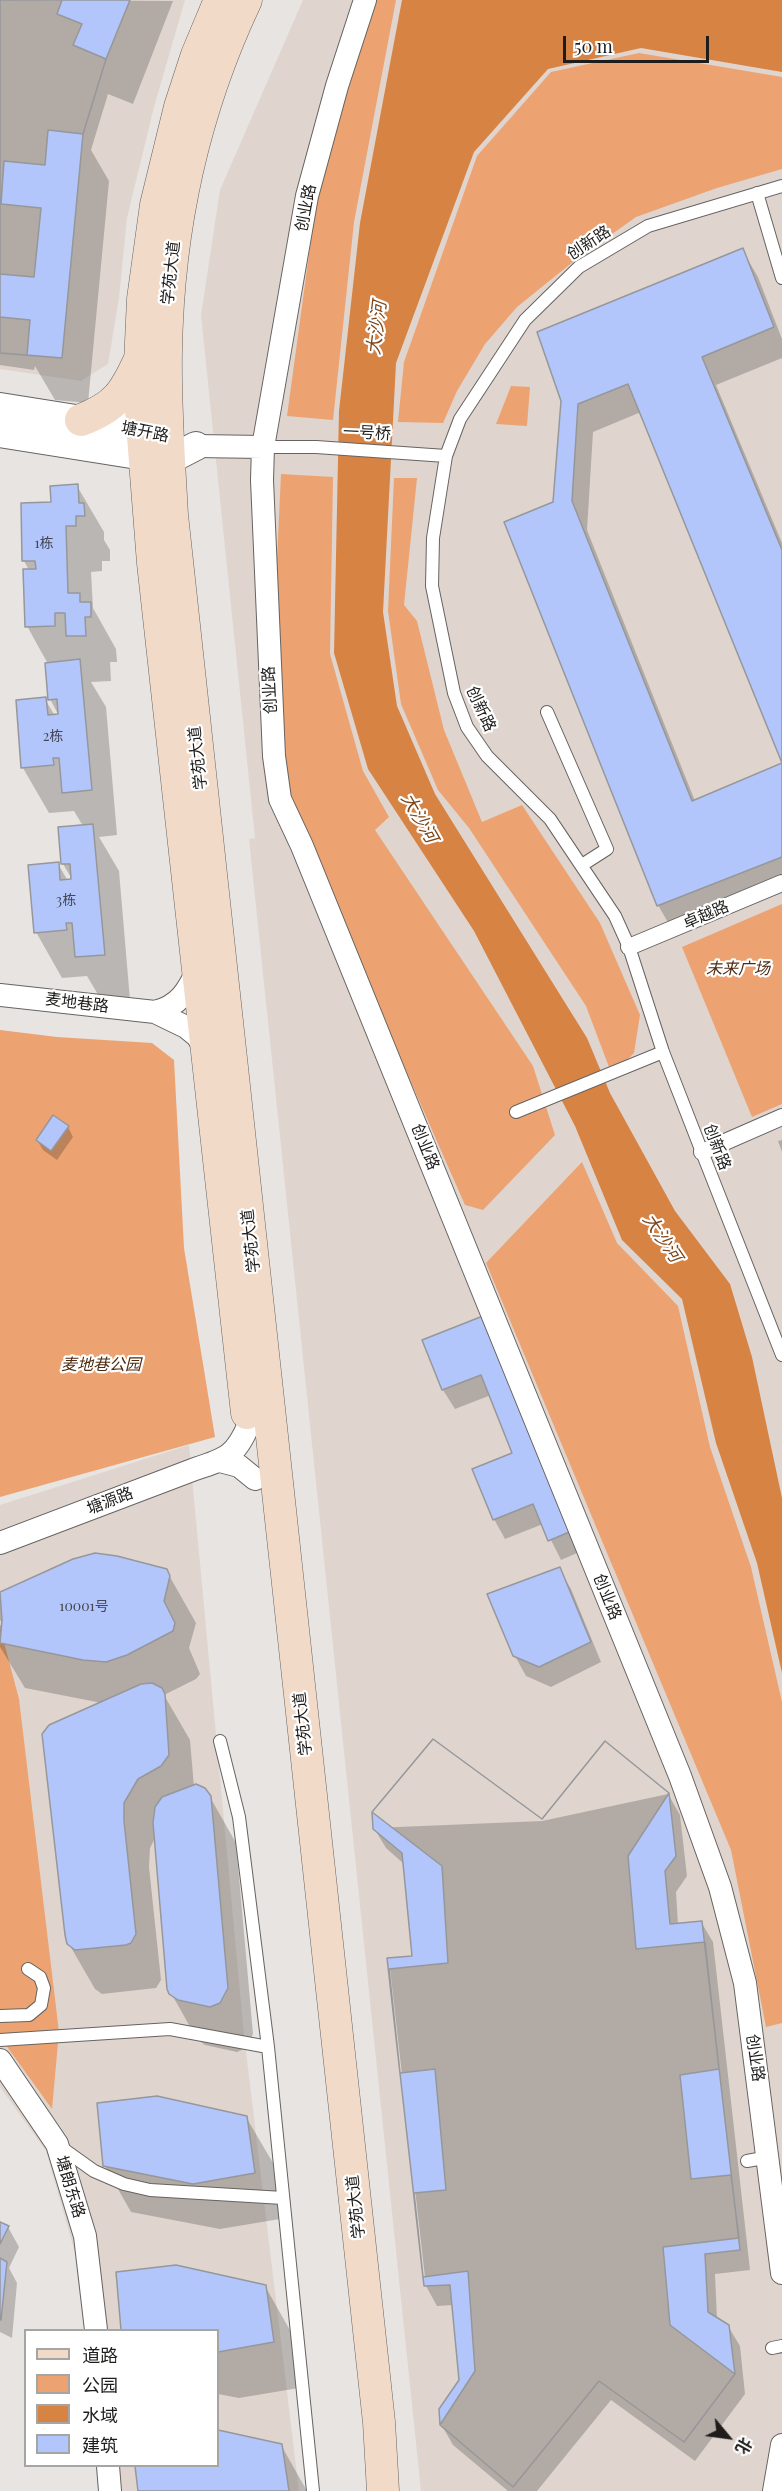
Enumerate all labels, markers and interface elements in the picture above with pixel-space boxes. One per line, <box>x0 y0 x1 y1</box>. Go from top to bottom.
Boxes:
scale bar <box>566 24 712 62</box>
text: 50 m <box>574 34 613 58</box>
street label: 创业路 <box>292 183 320 233</box>
street label: 创新路 <box>564 222 614 264</box>
street label: 学苑大道 <box>158 240 184 306</box>
water label: 大沙河 <box>363 300 391 356</box>
street label: 塘开路 <box>120 418 170 446</box>
street label: 一号桥 <box>343 422 391 444</box>
house number: 1栋 <box>34 536 54 552</box>
street label: 创业路 <box>259 666 281 714</box>
street label: 创新路 <box>462 683 500 735</box>
street label: 学苑大道 <box>185 725 211 791</box>
house number: 2栋 <box>43 729 63 745</box>
water label: 大沙河 <box>396 789 442 847</box>
house number: 3栋 <box>56 893 76 909</box>
street label: 卓越路 <box>680 897 732 933</box>
park label: 未来广场 <box>706 959 770 979</box>
street label: 麦地巷路 <box>44 990 110 1016</box>
street label: 创业路 <box>407 1121 443 1173</box>
street label: 创新路 <box>699 1121 735 1173</box>
street label: 学苑大道 <box>238 1208 264 1274</box>
water label: 大沙河 <box>638 1210 686 1266</box>
park label: 麦地巷公园 <box>61 1355 141 1375</box>
street label: 塘源路 <box>84 1483 136 1519</box>
street label: 创业路 <box>589 1571 625 1623</box>
house number: 10001号 <box>59 1599 109 1615</box>
street label: 学苑大道 <box>290 1691 316 1757</box>
street label: 创业路 <box>742 2033 768 2083</box>
street label: 塘朗东路 <box>51 2154 89 2220</box>
street label: 学苑大道 <box>343 2174 369 2240</box>
legend <box>24 2329 219 2467</box>
text: 道路 <box>82 2343 118 2367</box>
text: 公园 <box>82 2373 118 2397</box>
text: 水域 <box>82 2403 118 2427</box>
north arrow <box>698 2407 758 2467</box>
text: 建筑 <box>82 2433 118 2457</box>
text: 北 <box>731 2434 757 2458</box>

